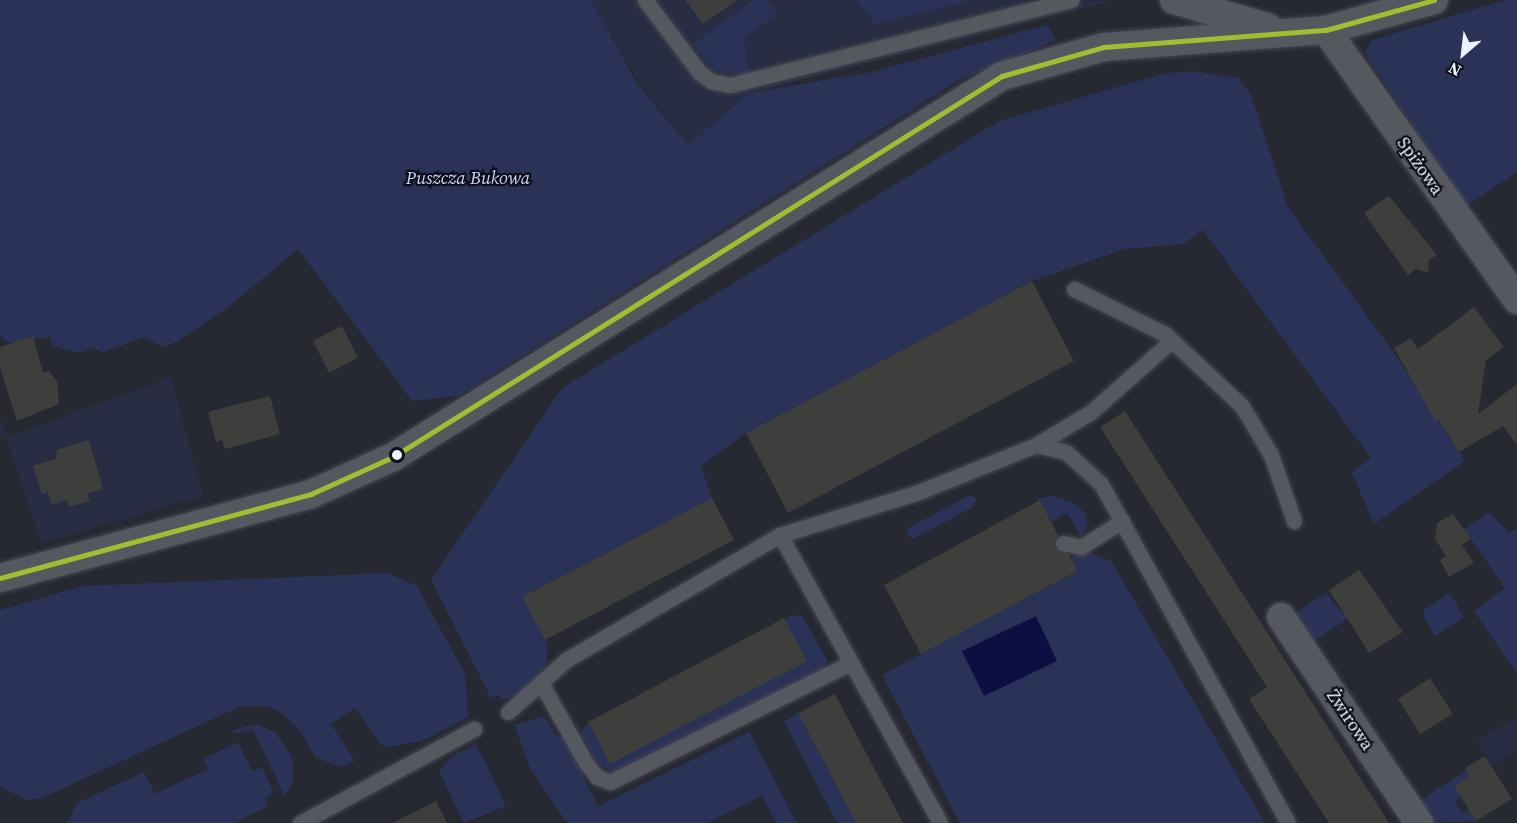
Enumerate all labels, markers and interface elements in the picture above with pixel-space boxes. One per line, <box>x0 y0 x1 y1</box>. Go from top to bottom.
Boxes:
north arrow <box>1433 24 1493 84</box>
text: N <box>1444 57 1465 82</box>
street label: Spiżowa <box>1392 133 1448 199</box>
park label: Puszcza Bukowa <box>406 167 530 189</box>
unlabelled marker <box>391 449 403 461</box>
street label: Żwirowa <box>1322 686 1378 754</box>

